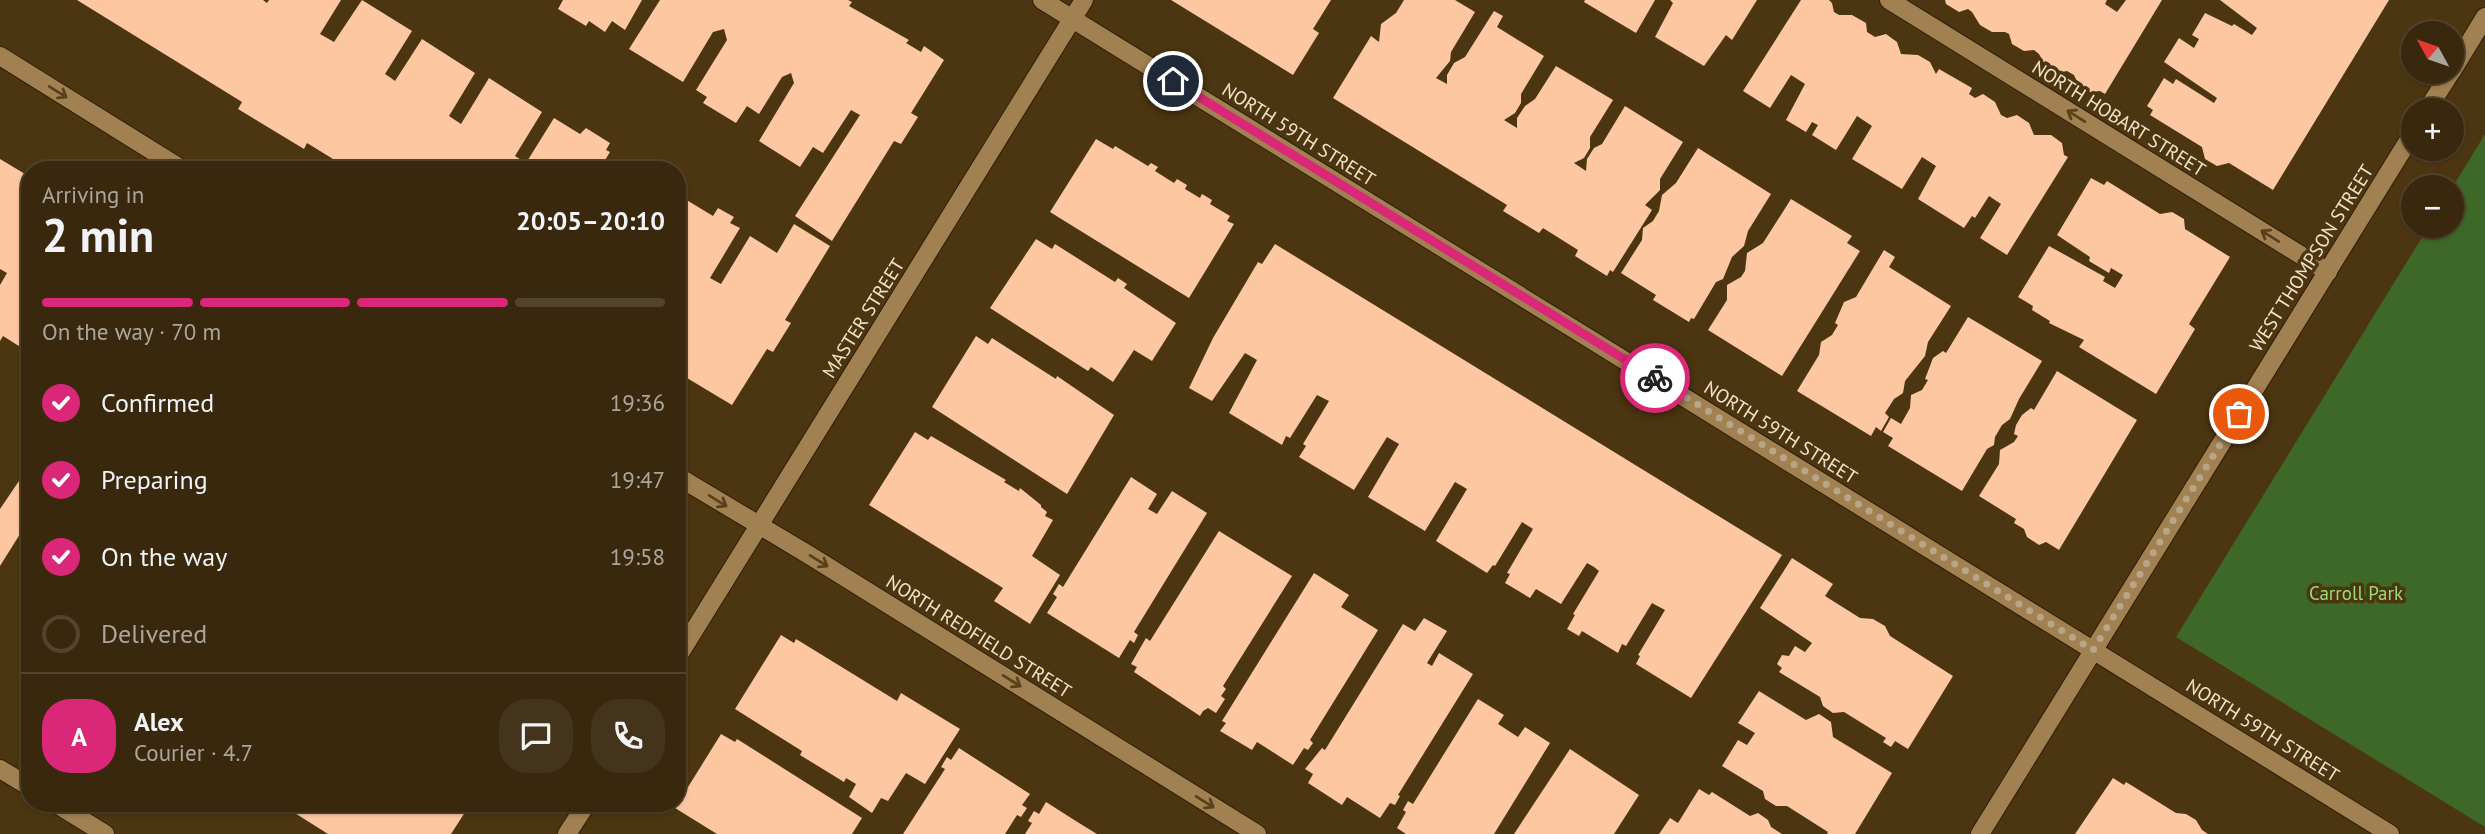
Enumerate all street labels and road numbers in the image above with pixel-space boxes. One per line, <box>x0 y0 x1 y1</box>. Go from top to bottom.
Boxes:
street label: NORTH HOBART STREET <box>2028 55 2211 181</box>
street label: NORTH 59TH STREET <box>1218 77 1380 191</box>
street label: WEST THOMPSON STREET <box>2244 160 2379 356</box>
street label: MASTER STREET <box>817 254 910 382</box>
street label: NORTH 59TH STREET <box>1700 375 1862 489</box>
street label: NORTH REDFIELD STREET <box>882 569 1076 703</box>
street label: NORTH 59TH STREET <box>2182 673 2344 787</box>

